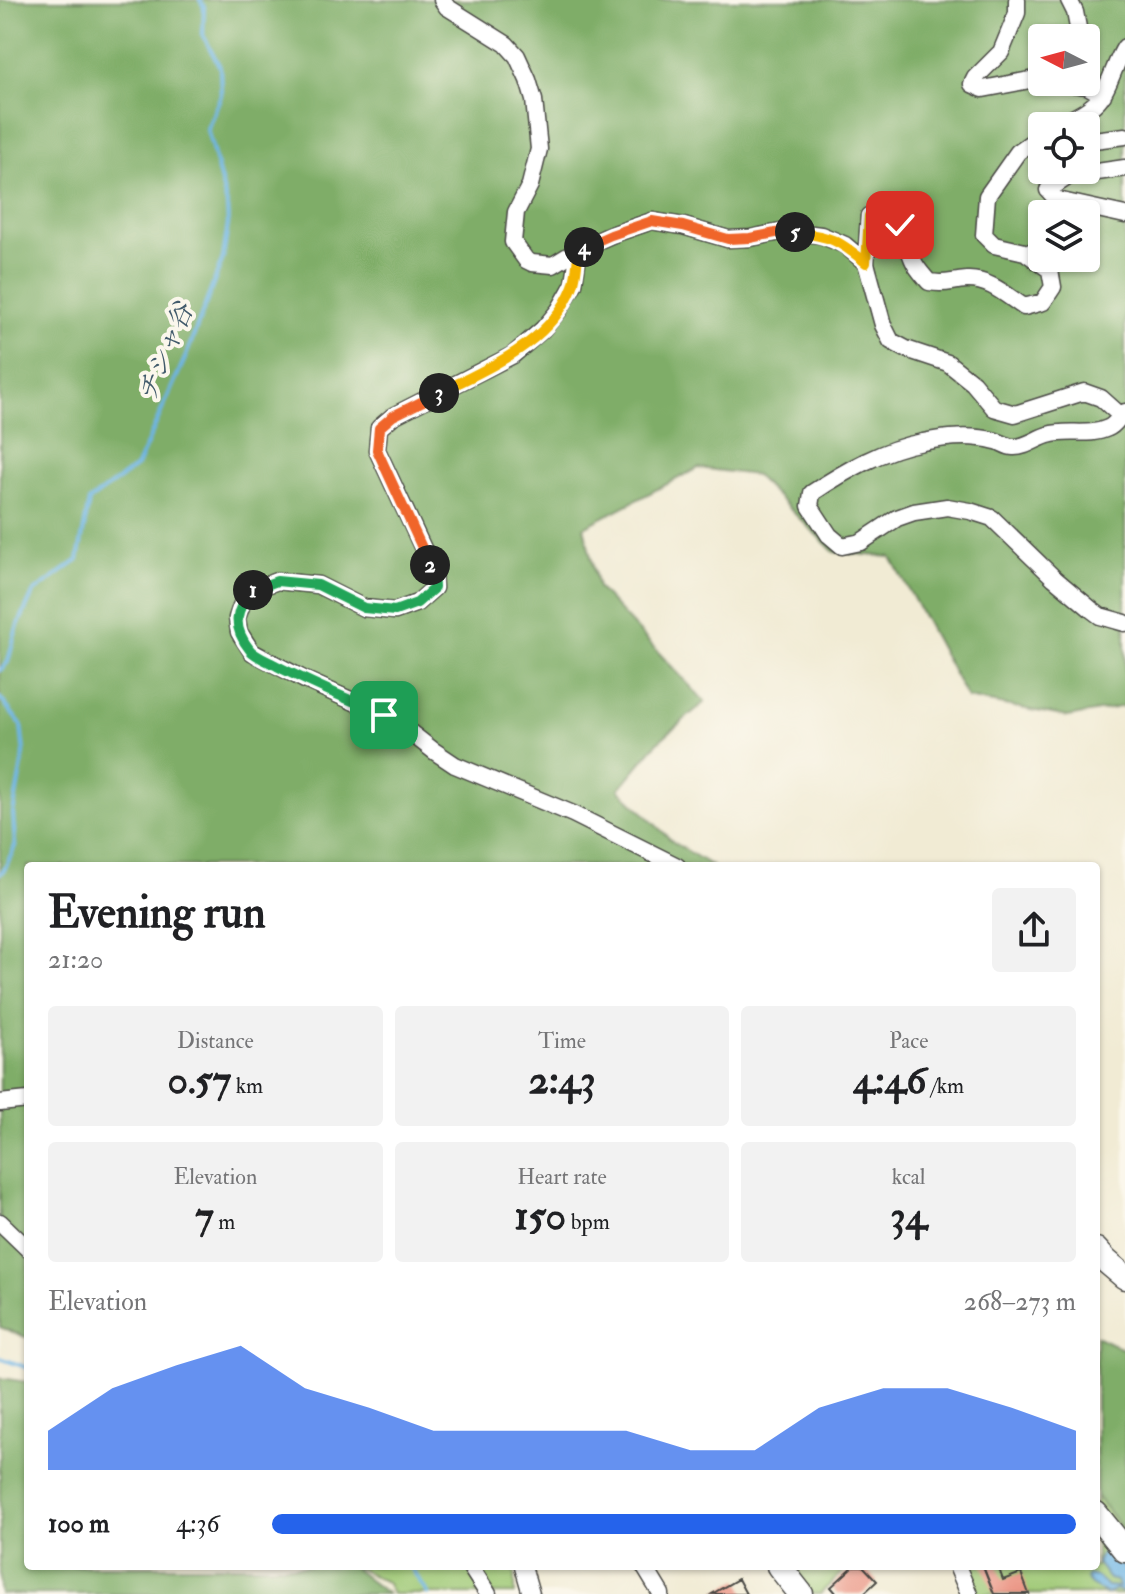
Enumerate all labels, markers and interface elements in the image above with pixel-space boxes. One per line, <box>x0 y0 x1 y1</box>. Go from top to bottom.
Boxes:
north arrow <box>1028 24 1100 96</box>
map controls <box>1028 24 1100 272</box>
button: locate <box>1028 112 1100 184</box>
pin <box>866 191 934 259</box>
button: layers <box>1028 200 1100 272</box>
icon: check <box>878 203 922 247</box>
pin: 5 <box>775 212 815 252</box>
text: 5 <box>790 218 800 246</box>
pin: 4 <box>564 227 604 267</box>
text: 4 <box>578 233 590 261</box>
water label: チシャ谷 <box>131 297 202 406</box>
pin: 3 <box>419 373 459 413</box>
text: 3 <box>435 379 443 407</box>
pin: 2 <box>410 545 450 585</box>
text: 2 <box>424 551 436 579</box>
pin: 1 <box>233 570 273 610</box>
text: 1 <box>249 576 257 604</box>
pin <box>350 681 418 749</box>
icon: arrive <box>362 693 406 737</box>
text: Evening run <box>48 886 266 941</box>
button: share <box>992 888 1076 972</box>
text: 21:20 <box>48 944 103 976</box>
text: Distance <box>177 1027 254 1055</box>
text: Time <box>538 1027 586 1055</box>
text: Pace <box>889 1027 928 1055</box>
text: 0.57 <box>167 1055 231 1106</box>
text: 2:43 <box>528 1055 596 1106</box>
text: 4:46 <box>853 1055 926 1106</box>
text: km <box>231 1072 263 1100</box>
text: /km <box>926 1072 964 1100</box>
text: Elevation <box>173 1163 257 1191</box>
text: Heart rate <box>517 1163 607 1191</box>
text: kcal <box>892 1163 926 1191</box>
text: 7 <box>195 1191 214 1242</box>
text: 150 <box>514 1191 566 1242</box>
text: 34 <box>890 1191 927 1242</box>
text: m <box>214 1208 235 1236</box>
text: bpm <box>566 1208 610 1236</box>
text: Elevation <box>48 1286 147 1318</box>
text: 268–273 m <box>964 1286 1076 1318</box>
text: 100 m <box>48 1508 109 1540</box>
text: 4:36 <box>176 1508 220 1540</box>

